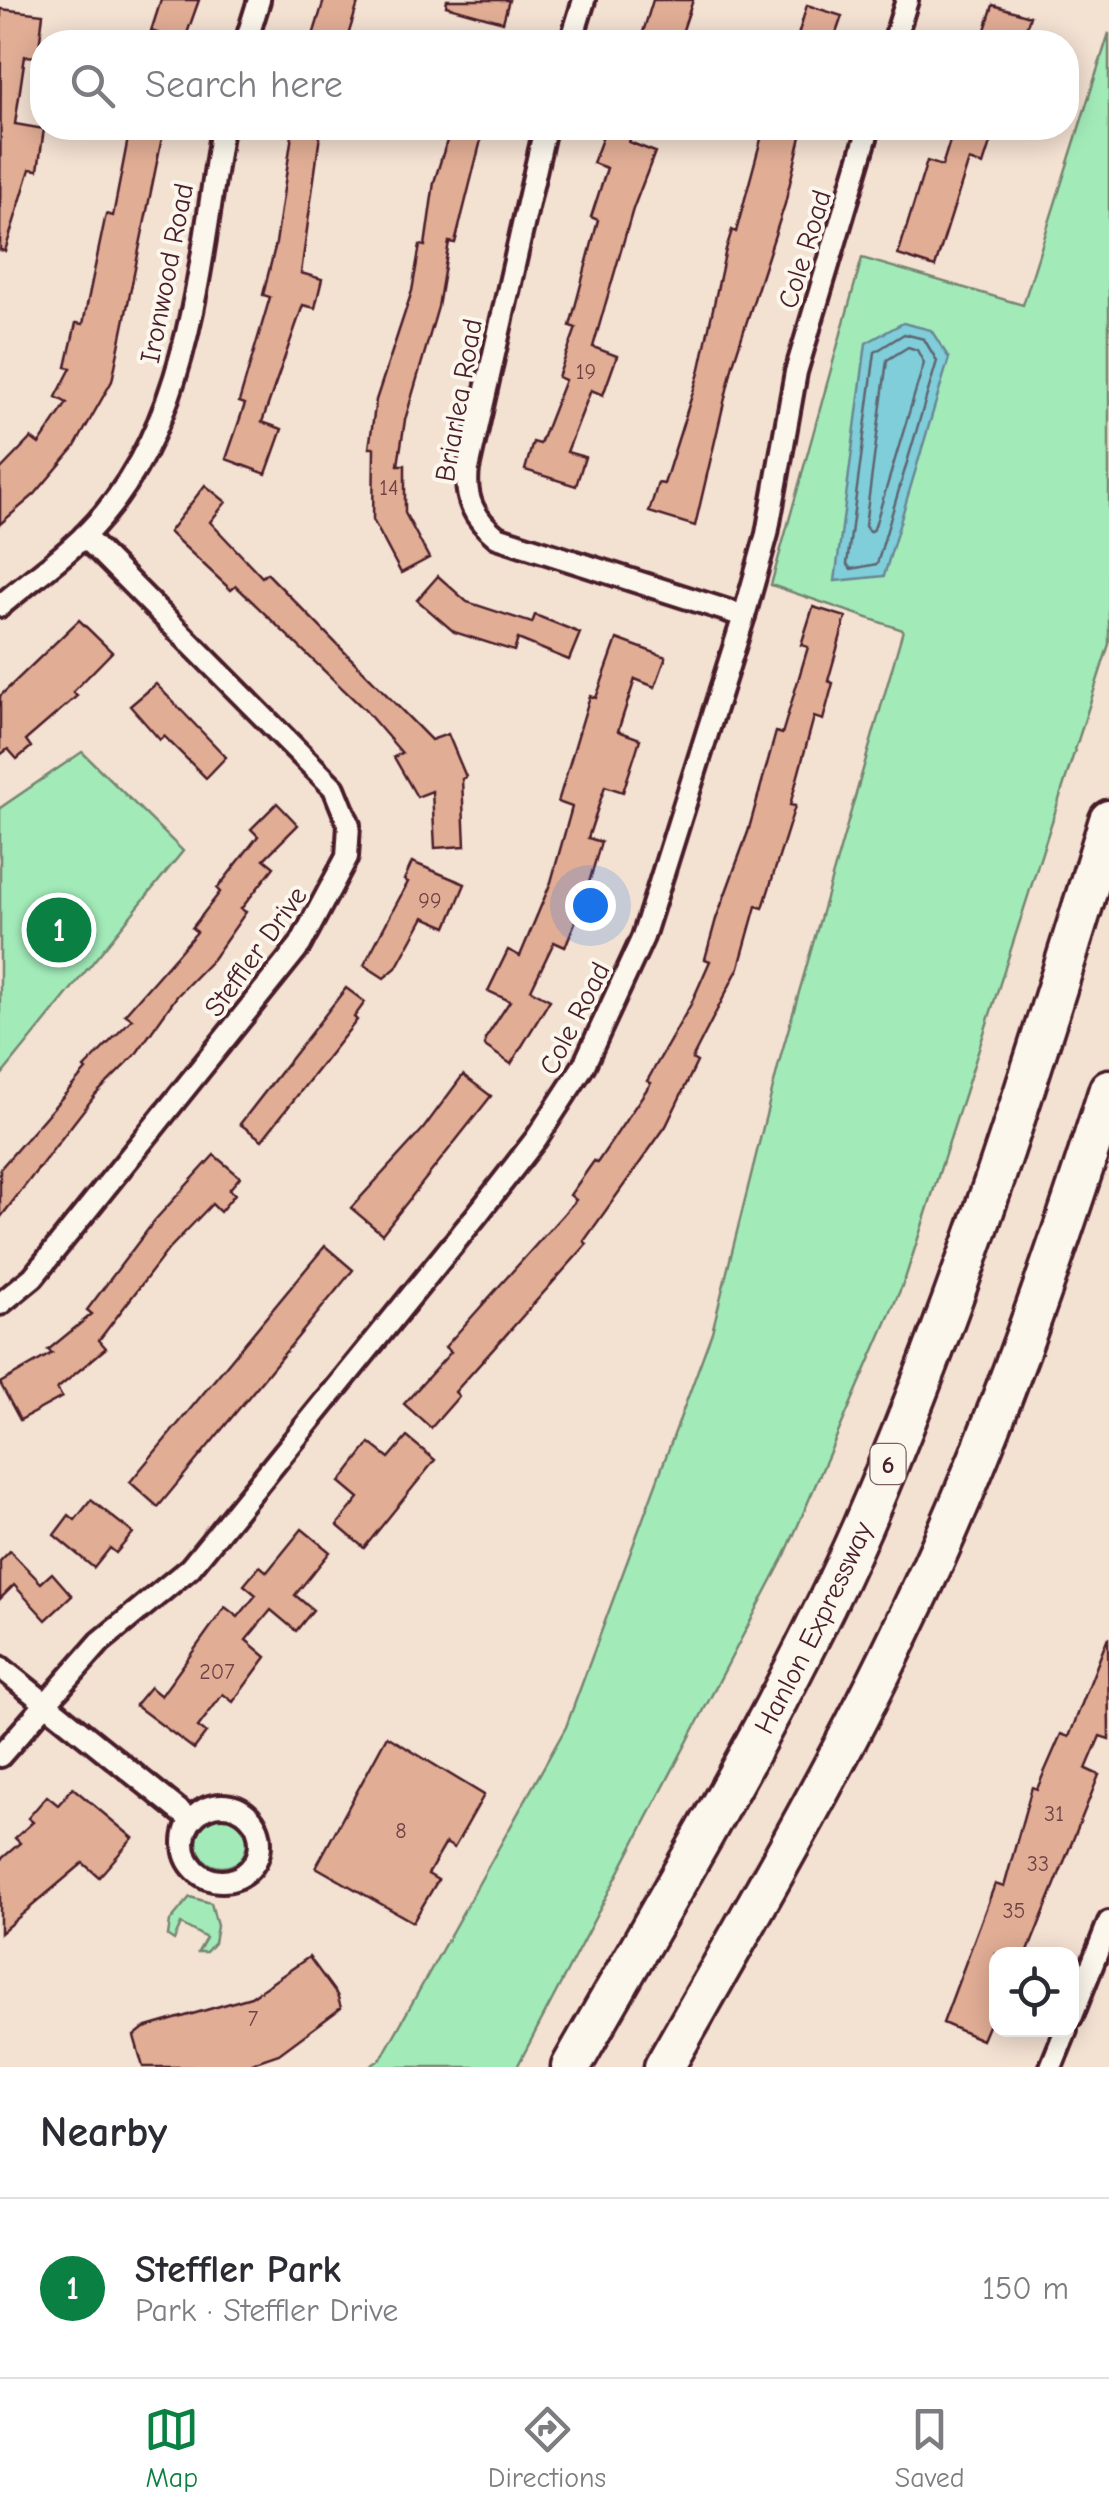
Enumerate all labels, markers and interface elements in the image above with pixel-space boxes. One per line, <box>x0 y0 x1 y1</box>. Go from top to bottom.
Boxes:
search box <box>30 30 1079 140</box>
icon: search <box>65 58 120 113</box>
text: Search here <box>145 63 343 107</box>
street label: Ironwood Road <box>134 181 200 366</box>
street label: Cole Road <box>772 186 838 312</box>
street label: Briarlea Road <box>429 316 489 484</box>
house number: 19 <box>576 359 596 385</box>
house number: 14 <box>379 475 399 501</box>
street label: Steffler Drive <box>198 880 314 1023</box>
your location <box>565 880 616 931</box>
house number: 99 <box>418 888 442 914</box>
pin: 1 <box>27 892 92 968</box>
street label: Cole Road <box>533 957 617 1080</box>
road number: 6 <box>870 1444 906 1484</box>
street label: Hanlon Expressway <box>748 1517 880 1739</box>
house number: 207 <box>199 1659 235 1685</box>
house number: 31 <box>1044 1801 1064 1827</box>
house number: 8 <box>395 1818 407 1844</box>
house number: 33 <box>1027 1851 1049 1877</box>
house number: 35 <box>1002 1898 1026 1924</box>
map controls <box>989 1947 1079 2037</box>
button: locate <box>989 1947 1079 2037</box>
house number: 7 <box>248 2006 259 2032</box>
text: Nearby <box>40 2108 167 2157</box>
text: Steffler Park <box>135 2248 341 2292</box>
text: 1 <box>66 2270 79 2307</box>
text: 150 m <box>982 2270 1069 2307</box>
text: Park · Steffler Drive <box>135 2292 398 2329</box>
tab: Map <box>144 2402 199 2494</box>
tab: Directions <box>488 2402 606 2494</box>
tab: Saved <box>895 2402 965 2494</box>

